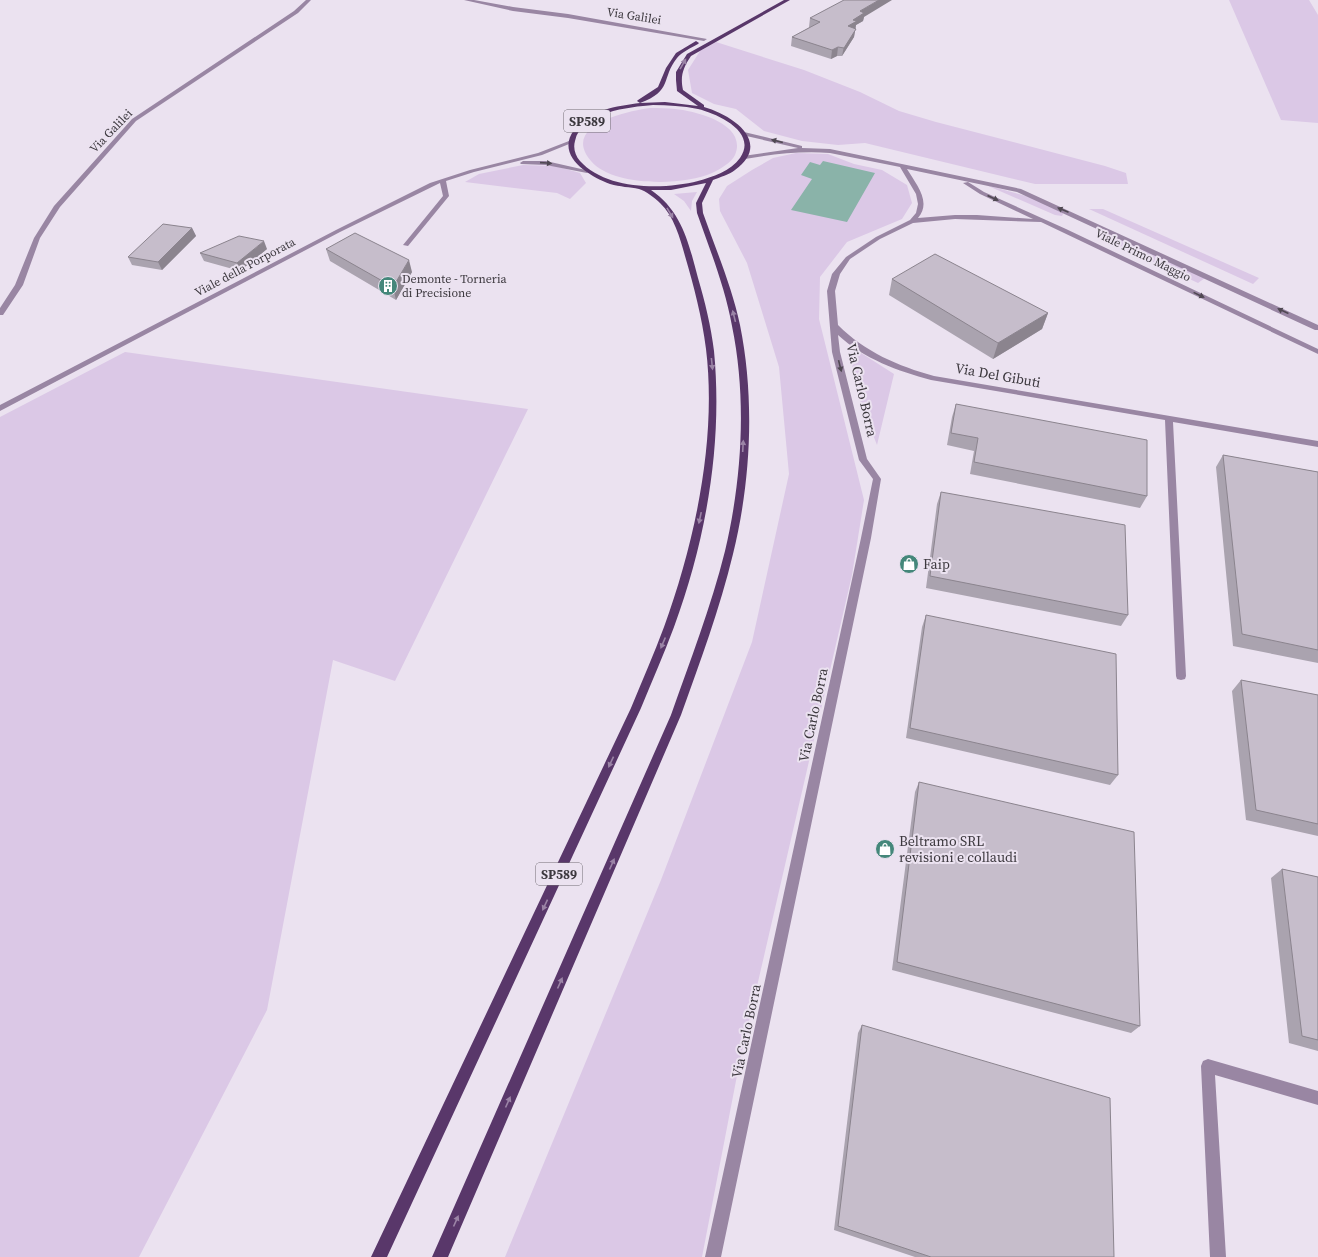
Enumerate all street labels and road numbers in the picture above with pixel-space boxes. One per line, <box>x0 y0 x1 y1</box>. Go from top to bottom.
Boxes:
street label: Via Galilei <box>606 4 663 28</box>
street label: Via Galilei <box>86 105 136 156</box>
road number: SP589 <box>564 110 610 132</box>
street label: Viale Primo Maggio <box>1092 225 1194 285</box>
street label: Viale della Porporata <box>192 233 299 300</box>
street label: Via Carlo Borra <box>841 341 883 440</box>
street label: Via Del Gibuti <box>954 358 1042 392</box>
street label: Via Carlo Borra <box>793 665 833 764</box>
road number: SP589 <box>536 863 582 885</box>
street label: Via Carlo Borra <box>726 981 766 1080</box>

